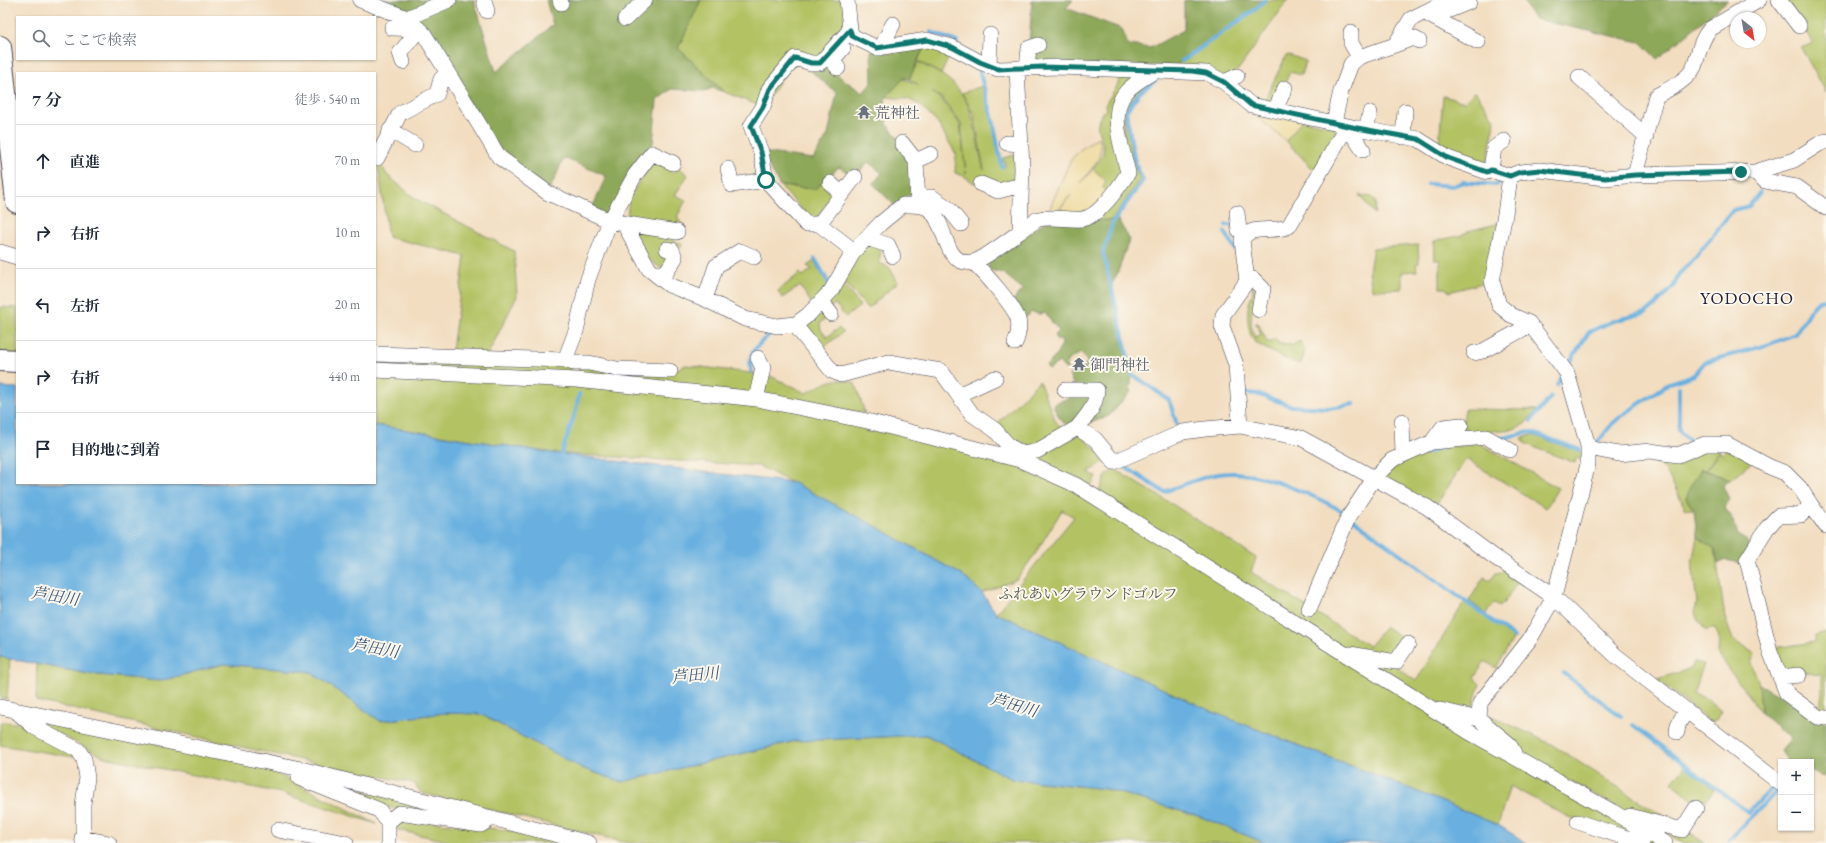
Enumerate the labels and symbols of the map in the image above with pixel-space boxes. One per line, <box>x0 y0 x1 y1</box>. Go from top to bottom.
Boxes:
north arrow <box>1730 12 1766 48</box>
place label: 荒神社 <box>875 103 920 122</box>
temple icon: 荒神社 <box>856 104 872 120</box>
route end <box>1732 163 1750 181</box>
route start <box>757 171 775 189</box>
district label: YODOCHO <box>1700 287 1794 309</box>
place label: 御門神社 <box>1090 355 1150 374</box>
temple icon: 御門神社 <box>1071 356 1087 372</box>
water label: 芦田川 <box>30 582 82 610</box>
park label: ふれあいグラウンドゴルフ <box>998 584 1178 603</box>
water label: 芦田川 <box>350 633 402 663</box>
water label: 芦田川 <box>670 662 722 688</box>
water label: 芦田川 <box>988 688 1042 722</box>

